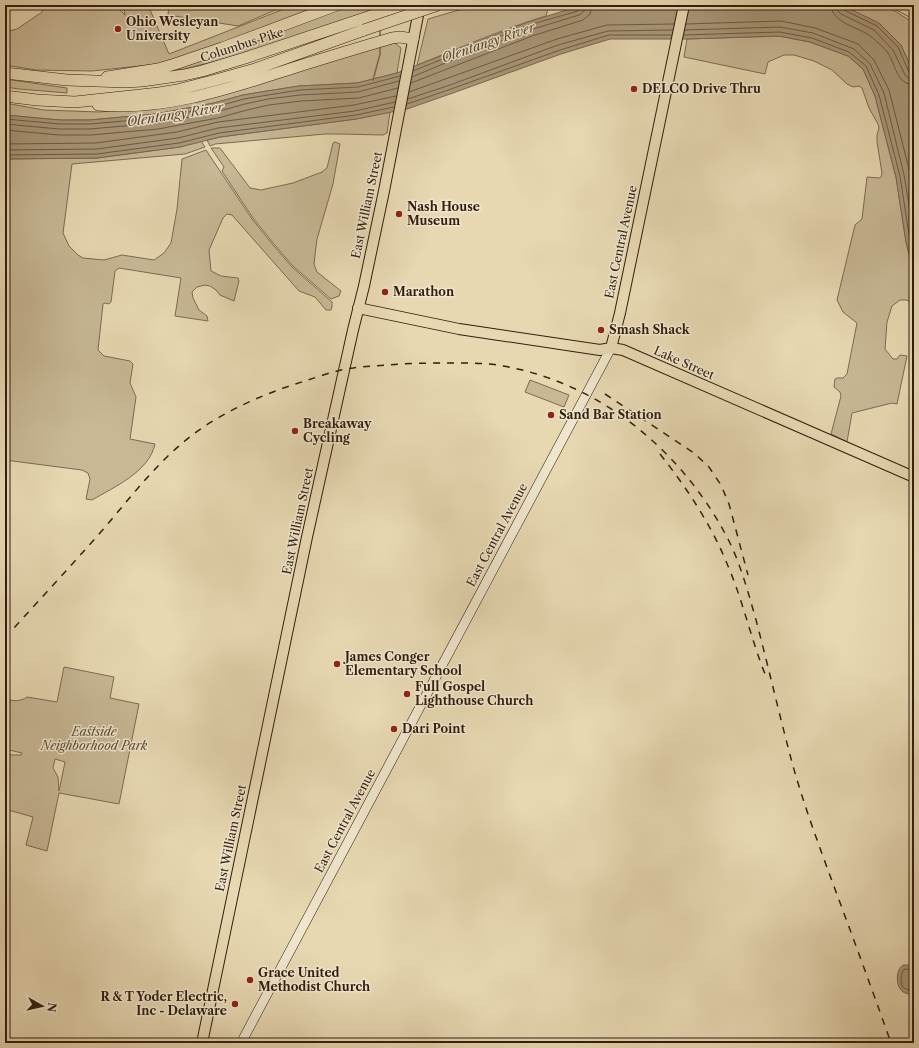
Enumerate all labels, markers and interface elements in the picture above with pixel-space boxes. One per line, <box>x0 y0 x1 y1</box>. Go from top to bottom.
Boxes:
place label: Ohio Wesleyan University <box>126 14 219 43</box>
water label: Olentangy River <box>439 18 538 65</box>
marker: Ohio Wesleyan University <box>113 24 123 34</box>
street label: Columbus Pike <box>198 24 286 65</box>
place label: DELCO Drive Thru <box>642 81 761 96</box>
marker: DELCO Drive Thru <box>629 84 639 94</box>
water label: Olentangy River <box>125 98 225 130</box>
street label: East William Street <box>348 149 385 260</box>
street label: East Central Avenue <box>601 184 640 300</box>
place label: Nash House Museum <box>407 199 480 228</box>
marker: Nash House Museum <box>394 209 404 219</box>
place label: Marathon <box>393 284 455 299</box>
marker: Marathon <box>380 287 390 297</box>
place label: Smash Shack <box>609 322 691 337</box>
marker: Smash Shack <box>596 325 606 335</box>
street label: Lake Street <box>652 343 717 383</box>
place label: Sand Bar Station <box>559 407 663 422</box>
marker: Sand Bar Station <box>546 410 556 420</box>
place label: Breakaway Cycling <box>303 416 372 445</box>
marker: Breakaway Cycling <box>290 426 300 436</box>
street label: East William Street <box>279 465 316 576</box>
street label: East Central Avenue <box>463 480 530 589</box>
place label: James Conger Elementary School <box>343 649 462 678</box>
marker: James Conger Elementary School <box>332 659 342 669</box>
place label: Full Gospel Lighthouse Church <box>415 679 534 708</box>
marker: Full Gospel Lighthouse Church <box>402 689 412 699</box>
place label: Dari Point <box>402 721 465 736</box>
park label: Eastside Neighborhood Park <box>40 724 148 753</box>
marker: Dari Point <box>389 724 399 734</box>
street label: East Central Avenue <box>311 766 378 875</box>
street label: East William Street <box>212 782 249 893</box>
place label: Grace United Methodist Church <box>258 965 371 994</box>
marker: Grace United Methodist Church <box>245 975 255 985</box>
north arrow <box>22 986 62 1026</box>
place label: R & T Yoder Electric, Inc - Delaware <box>100 989 227 1018</box>
marker: R & T Yoder Electric, Inc - Delaware <box>230 999 240 1009</box>
text: N <box>44 1002 59 1014</box>

